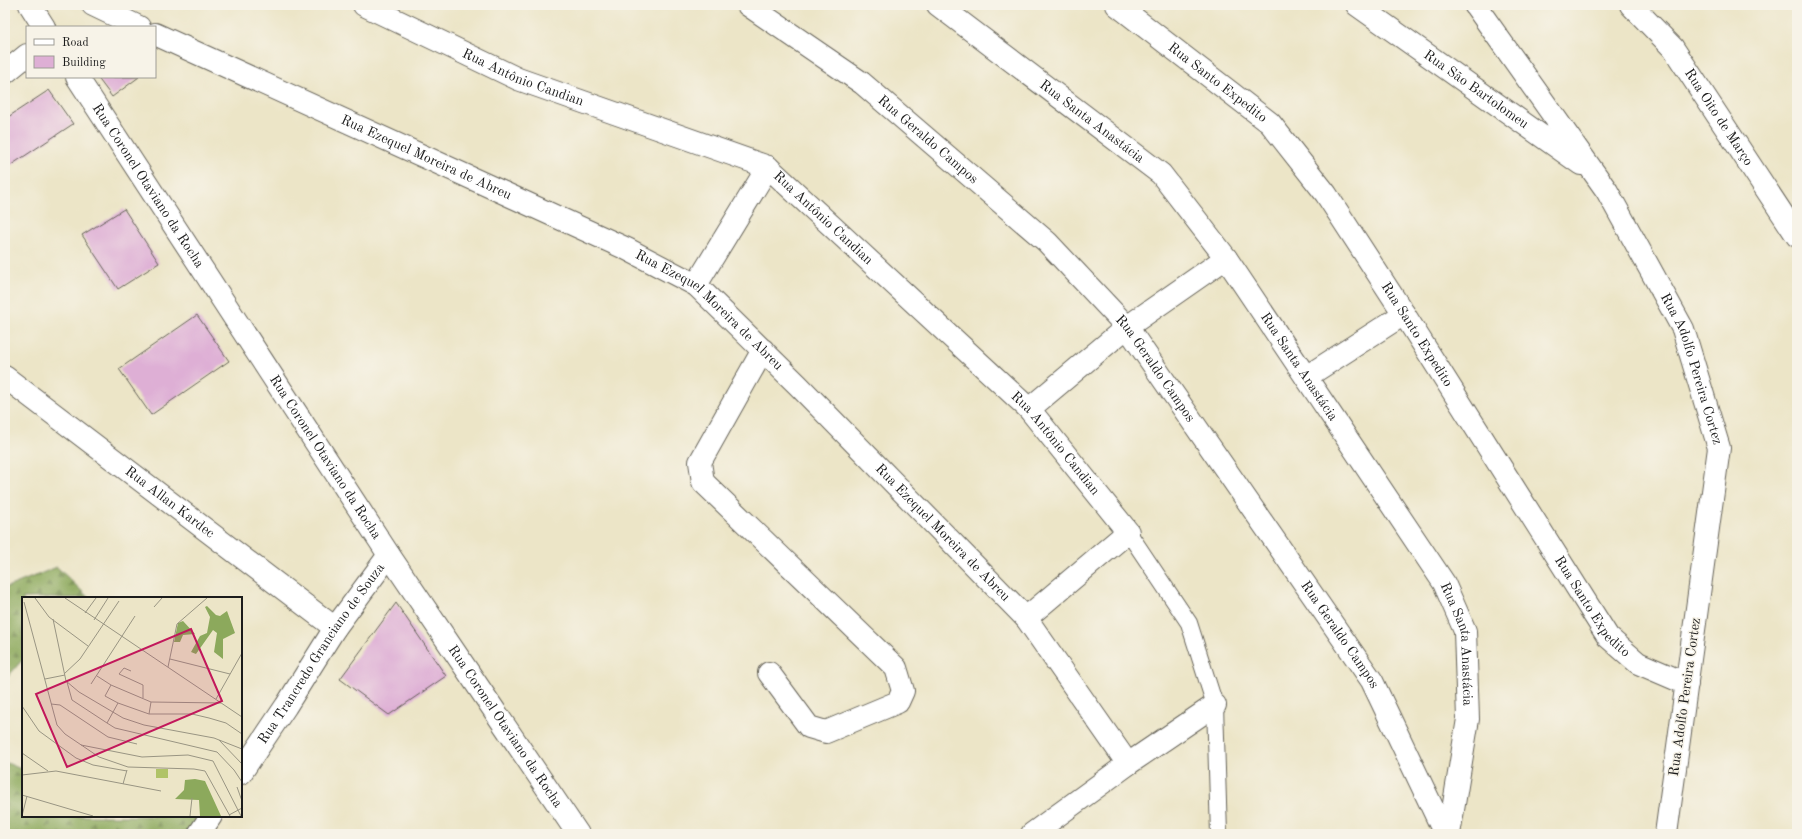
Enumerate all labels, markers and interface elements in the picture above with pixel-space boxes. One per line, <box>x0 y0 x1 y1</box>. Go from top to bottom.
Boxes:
legend <box>26 26 156 78</box>
text: Road <box>62 37 89 49</box>
street label: Rua Santo Expedito <box>1165 40 1270 125</box>
street label: Rua Antônio Candian <box>460 46 586 109</box>
street label: Rua São Bartolomeu <box>1421 48 1531 132</box>
text: Building <box>62 57 106 69</box>
street label: Rua Oito de Março <box>1682 66 1756 168</box>
street label: Rua Santa Anastácia <box>1037 78 1147 166</box>
street label: Rua Geraldo Campos <box>875 93 981 186</box>
street label: Rua Coronel Otaviano da Rocha <box>90 101 207 270</box>
street label: Rua Ezequel Moreira de Abreu <box>339 113 514 203</box>
street label: Rua Antônio Candian <box>771 169 876 268</box>
street label: Rua Ezequel Moreira de Abreu <box>633 248 786 373</box>
street label: Rua Santo Expedito <box>1378 280 1455 389</box>
street label: Rua Adolfo Pereira Cortez <box>1658 291 1725 446</box>
street label: Rua Santa Anastácia <box>1258 310 1340 424</box>
street label: Rua Geraldo Campos <box>1113 312 1198 425</box>
street label: Rua Coronel Otaviano da Rocha <box>267 373 384 542</box>
street label: Rua Antônio Candian <box>1008 389 1103 498</box>
street label: Rua Ezequel Moreira de Abreu <box>873 461 1013 604</box>
street label: Rua Allan Kardec <box>122 464 217 541</box>
street label: Rua Santo Expedito <box>1552 554 1633 660</box>
street label: Rua Trancredo Granciano de Souza <box>256 561 387 746</box>
street label: Rua Geraldo Campos <box>1298 578 1381 691</box>
street label: Rua Santa Anastácia <box>1438 580 1475 706</box>
inset map <box>22 597 242 817</box>
street label: Rua Adolfo Pereira Cortez <box>1667 617 1703 777</box>
street label: Rua Coronel Otaviano da Rocha <box>445 643 565 810</box>

